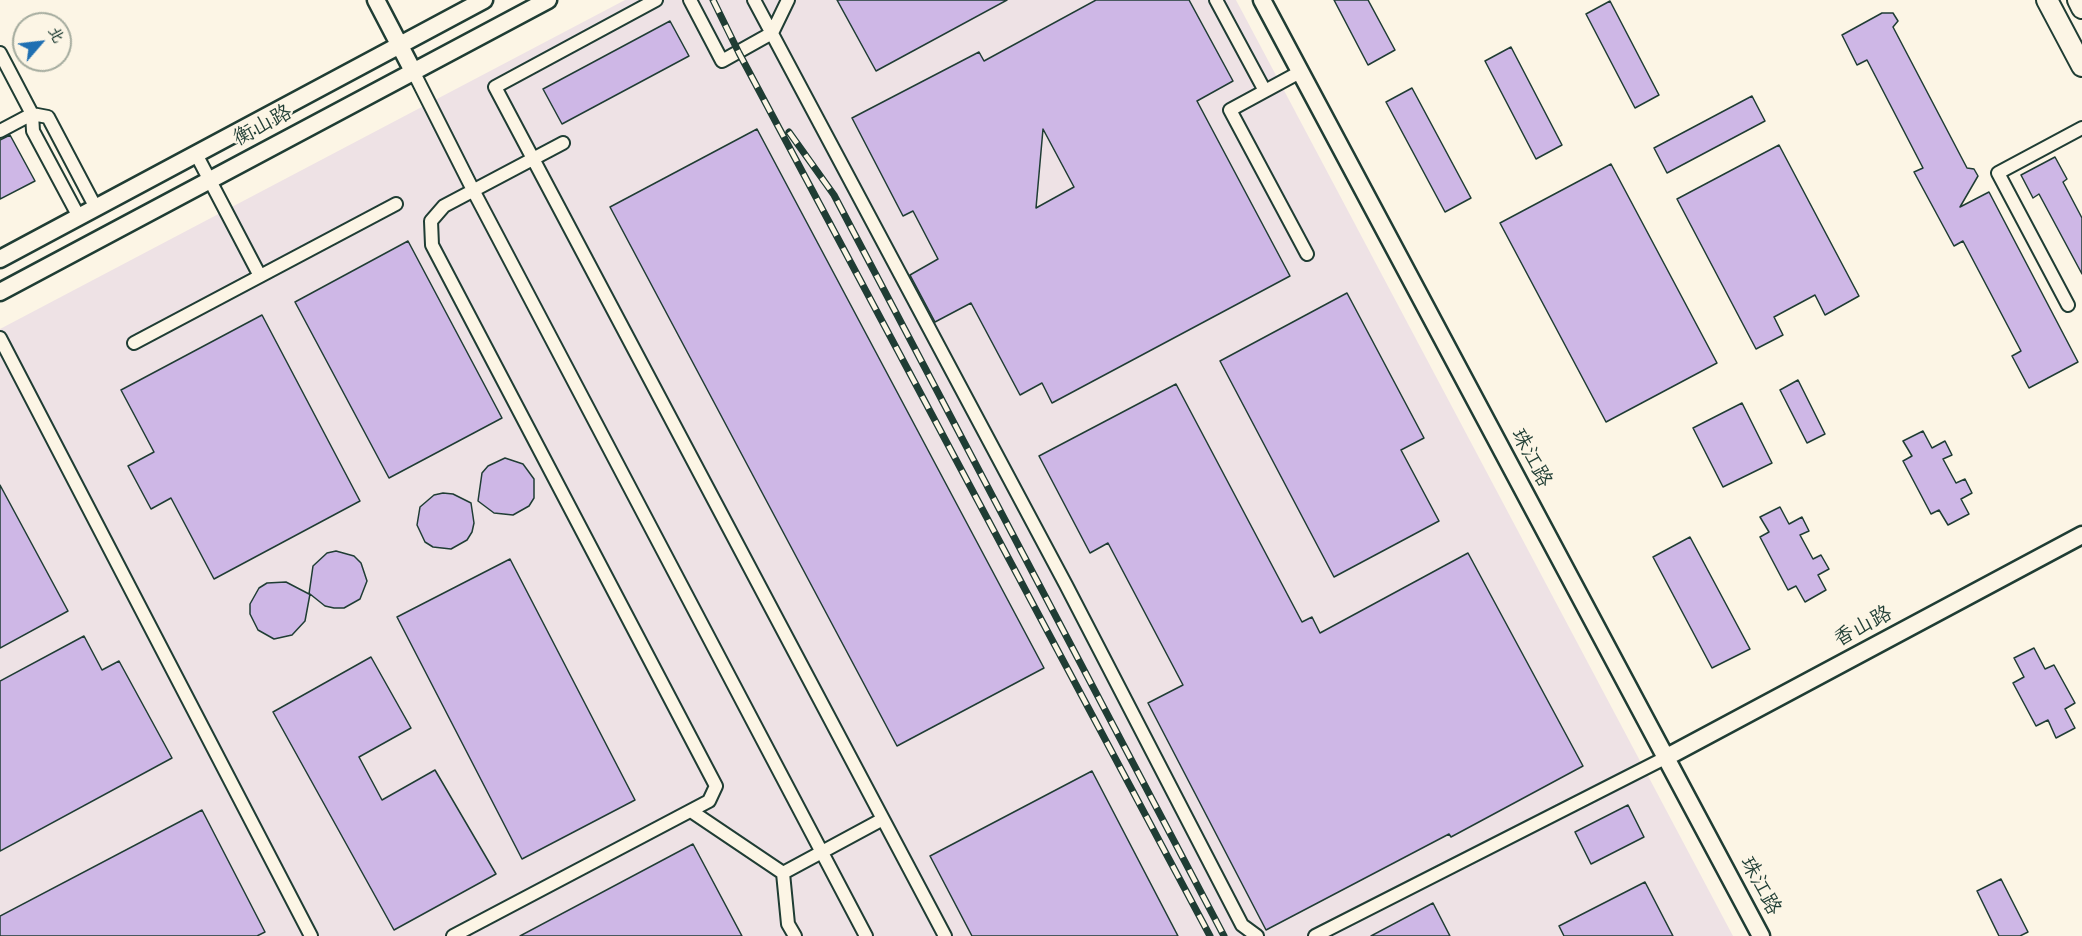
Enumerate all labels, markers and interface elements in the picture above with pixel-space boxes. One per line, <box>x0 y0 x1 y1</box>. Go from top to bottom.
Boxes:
north arrow <box>12 12 72 72</box>
text: 北 <box>44 23 69 46</box>
street label: 衡山路 <box>229 100 297 152</box>
street label: 珠江路 <box>1505 424 1557 492</box>
street label: 香山路 <box>1829 601 1897 653</box>
street label: 珠江路 <box>1734 852 1786 920</box>

